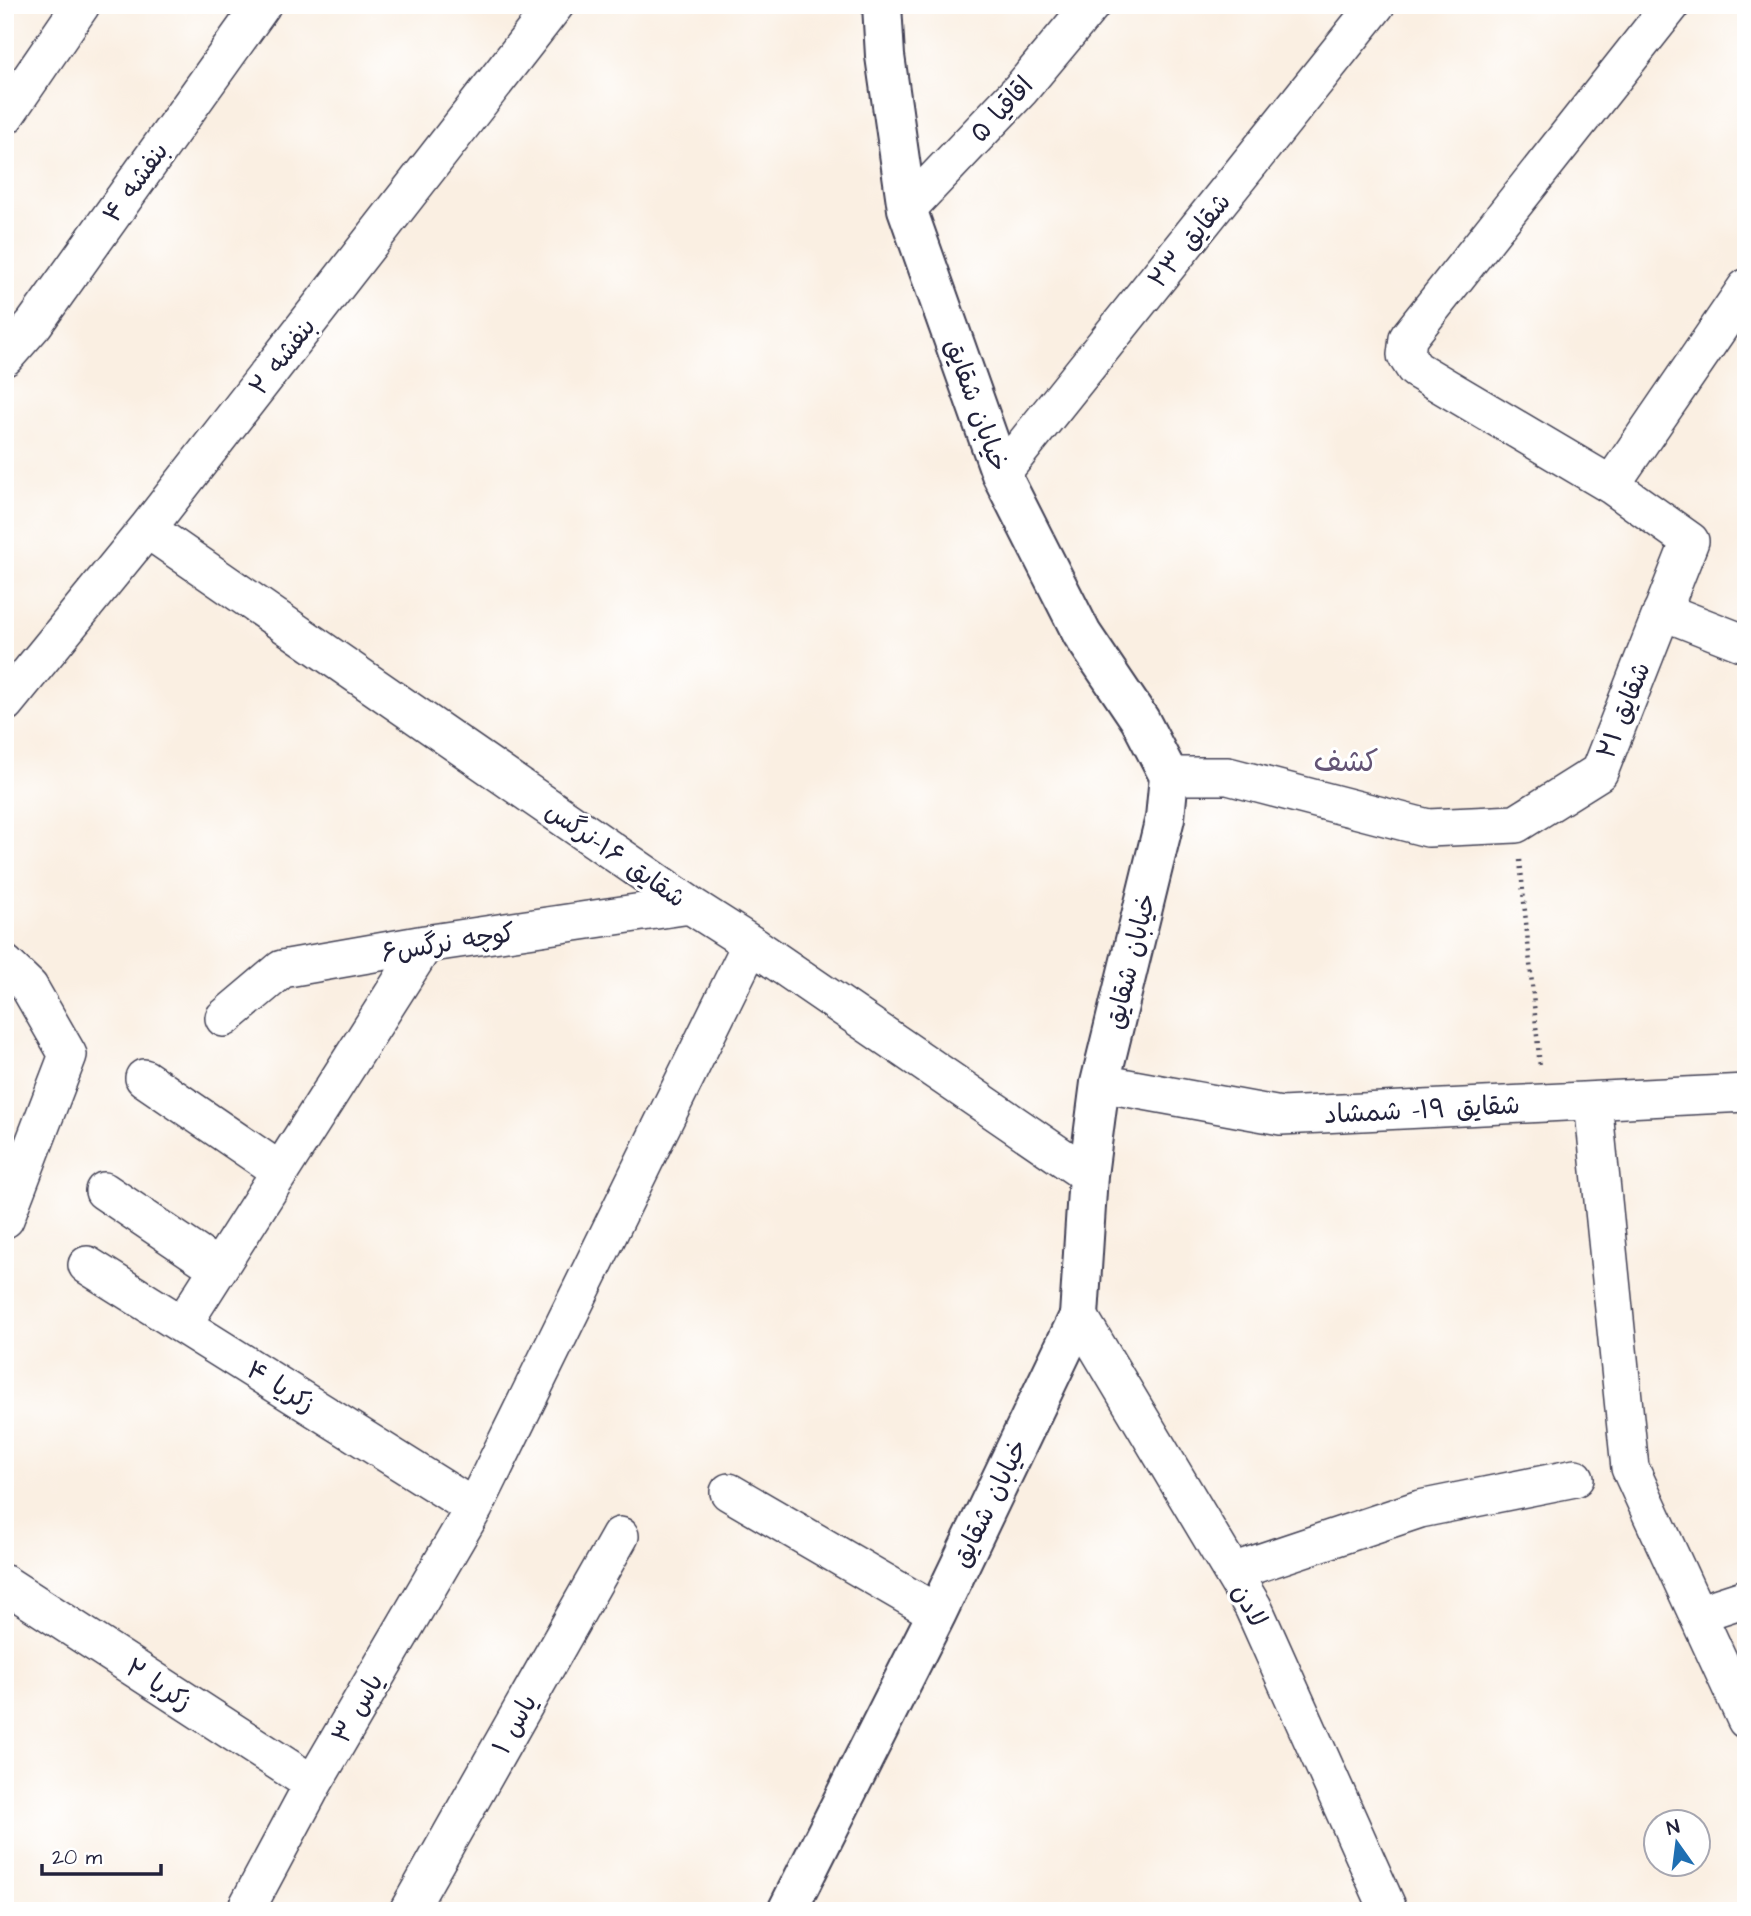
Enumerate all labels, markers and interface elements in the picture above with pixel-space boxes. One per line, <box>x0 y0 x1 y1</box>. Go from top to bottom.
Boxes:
street label: اقاقیا ۵ <box>962 69 1042 151</box>
street label: بنفشه ۴ <box>94 135 177 230</box>
street label: شقایق ۲۳ <box>1140 185 1239 296</box>
street label: بنفشه ۲ <box>241 310 325 403</box>
street label: خیابان شقایق <box>935 334 1017 477</box>
street label: شقایق ۲۱ <box>1588 657 1660 764</box>
district label: کشف <box>1313 741 1379 783</box>
street label: شقایق ۱۶-نرگس <box>538 793 693 917</box>
street label: خیابان شقایق <box>1097 890 1165 1033</box>
street label: کوچه نرگس۶ <box>379 915 518 971</box>
street label: شقایق ۱۹- شمشاد <box>1323 1087 1521 1133</box>
street label: زکریا ۴ <box>239 1352 322 1422</box>
street label: خیابان شقایق <box>943 1433 1036 1574</box>
street label: لادن <box>1223 1577 1276 1634</box>
street label: زکریا ۲ <box>118 1650 199 1720</box>
street label: یاس ۳ <box>323 1667 392 1750</box>
street label: یاس ۱ <box>484 1688 546 1761</box>
north arrow <box>1642 1808 1712 1878</box>
text: N <box>1664 1813 1682 1843</box>
scale bar <box>42 1832 161 1876</box>
text: 20 m <box>52 1843 103 1872</box>

